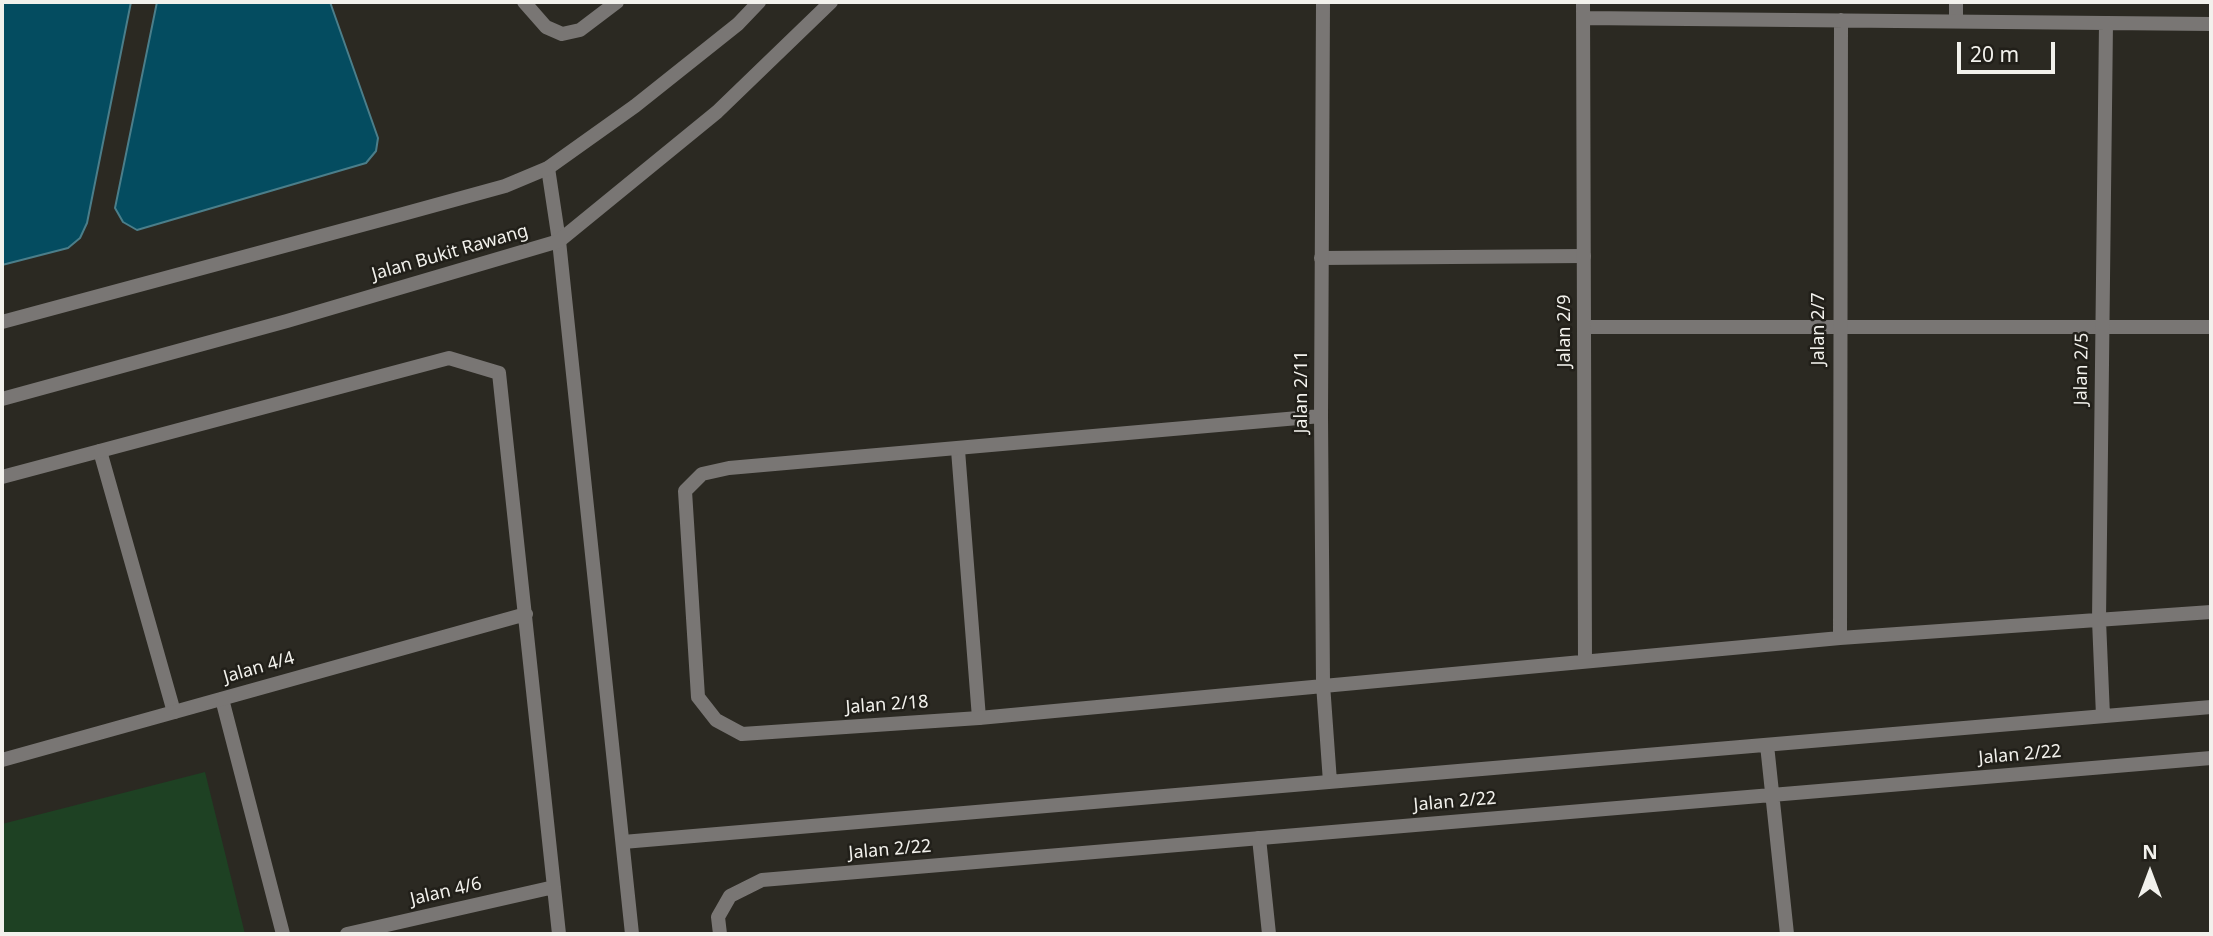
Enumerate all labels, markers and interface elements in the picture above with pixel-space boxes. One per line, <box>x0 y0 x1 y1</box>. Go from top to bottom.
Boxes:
scale bar <box>1961 28 2059 72</box>
text: 20 m <box>1970 40 2019 68</box>
street label: Jalan Bukit Rawang <box>369 220 531 286</box>
street label: Jalan 2/7 <box>1808 293 1830 365</box>
street label: Jalan 2/9 <box>1554 295 1576 367</box>
street label: Jalan 2/5 <box>2071 332 2093 406</box>
street label: Jalan 2/11 <box>1291 350 1313 434</box>
street label: Jalan 4/4 <box>221 648 297 688</box>
street label: Jalan 2/18 <box>845 691 929 719</box>
street label: Jalan 2/22 <box>1978 741 2062 769</box>
street label: Jalan 2/22 <box>1413 788 1497 816</box>
street label: Jalan 2/22 <box>848 836 932 864</box>
north arrow <box>2115 838 2185 908</box>
text: N <box>2142 839 2158 865</box>
street label: Jalan 4/6 <box>408 873 484 911</box>

